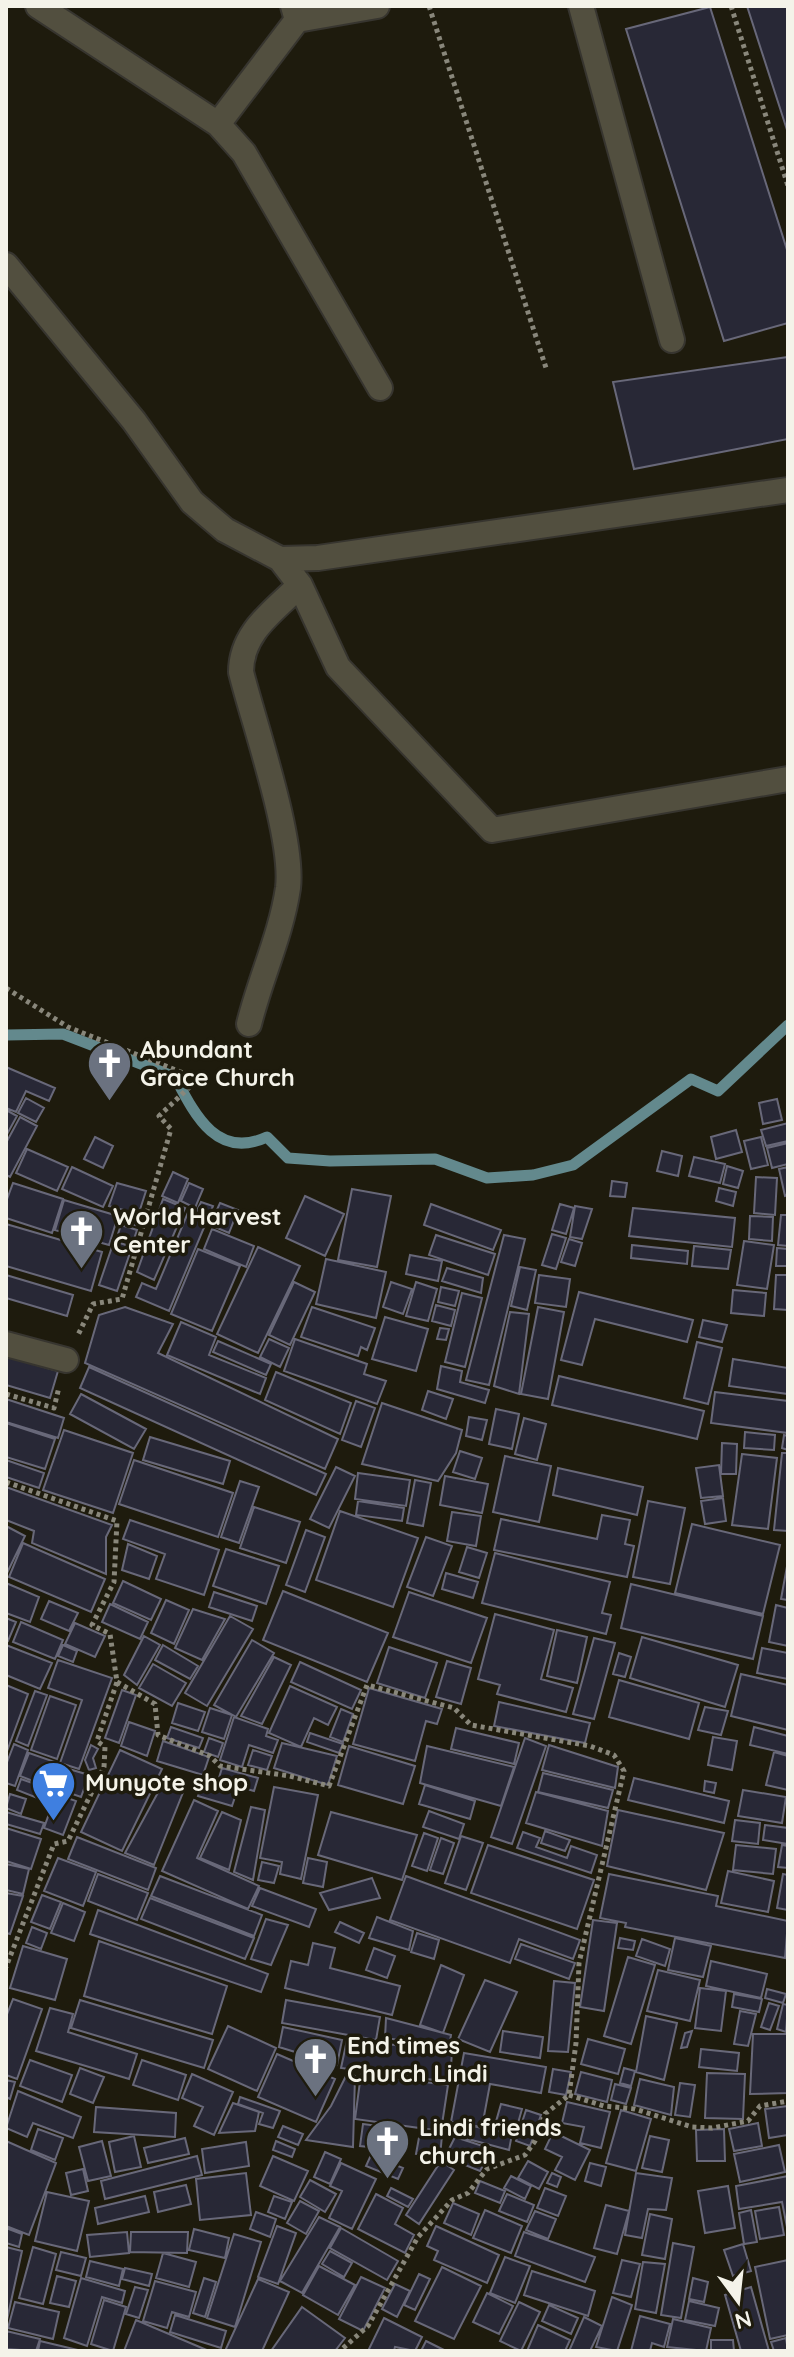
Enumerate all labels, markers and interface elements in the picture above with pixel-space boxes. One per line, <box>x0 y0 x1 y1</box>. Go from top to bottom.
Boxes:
place label: Abundant Grace Church <box>140 1034 295 1092</box>
church icon: Abundant Grace Church <box>85 1040 133 1103</box>
place label: World Harvest Center <box>113 1201 282 1259</box>
church icon: World Harvest Center <box>58 1207 106 1270</box>
supermarket icon: Munyote shop <box>30 1759 78 1822</box>
place label: Munyote shop <box>85 1767 248 1797</box>
place label: End times Church Lindi <box>347 2030 488 2088</box>
church icon: End times Church Lindi <box>292 2036 340 2099</box>
place label: Lindi friends church <box>419 2112 562 2170</box>
church icon: Lindi friends church <box>364 2118 412 2181</box>
north arrow <box>698 2261 778 2341</box>
text: N <box>732 2305 755 2336</box>

